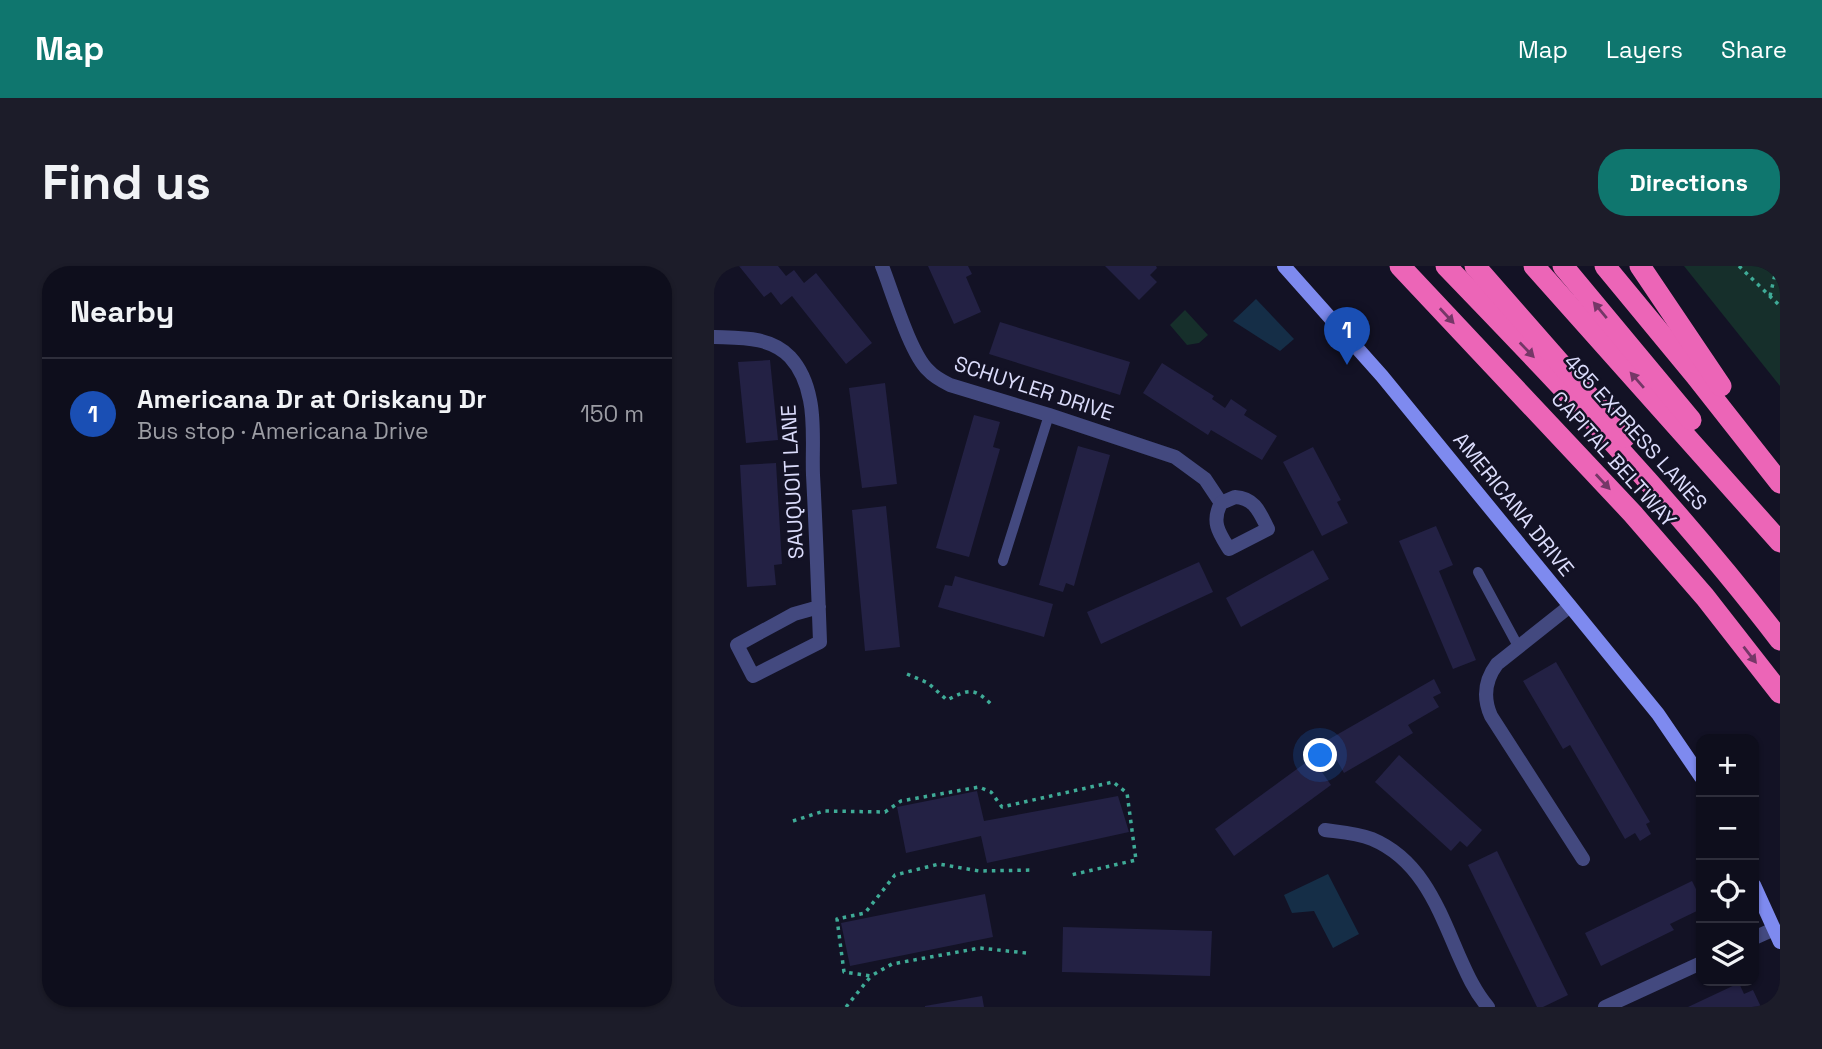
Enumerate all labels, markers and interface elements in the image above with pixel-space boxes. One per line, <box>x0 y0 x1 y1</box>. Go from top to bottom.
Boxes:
text: Map <box>35 28 104 70</box>
text: Map <box>1518 34 1568 65</box>
text: Layers <box>1606 34 1683 65</box>
text: Share <box>1721 34 1787 65</box>
button: Directions <box>1598 149 1780 216</box>
text: Find us <box>42 151 211 213</box>
text: Nearby <box>70 292 174 331</box>
one-way arrow <box>1593 301 1608 318</box>
pin: 1 <box>1324 307 1370 365</box>
one-way arrow <box>1439 307 1456 324</box>
one-way arrow <box>1519 342 1536 359</box>
street label: 495 EXPRESS LANES <box>1559 348 1713 516</box>
street label: SCHUYLER DRIVE <box>951 350 1117 426</box>
one-way arrow <box>1630 372 1646 389</box>
text: Americana Dr at Oriskany Dr <box>137 382 486 416</box>
street label: CAPITAL BELTWAY <box>1546 385 1683 533</box>
text: 1 <box>88 399 98 429</box>
text: 150 m <box>580 399 644 429</box>
street label: SAUQUOIT LANE <box>774 404 810 560</box>
text: Bus stop · Americana Drive <box>137 416 429 446</box>
street label: AMERICANA DRIVE <box>1448 427 1580 581</box>
one-way arrow <box>1594 473 1610 490</box>
one-way arrow <box>1742 646 1756 664</box>
map controls <box>1696 734 1759 986</box>
button: + <box>1696 734 1759 797</box>
your location <box>1303 738 1337 772</box>
button: − <box>1696 797 1759 860</box>
button: locate <box>1696 860 1759 923</box>
button: layers <box>1696 923 1759 986</box>

